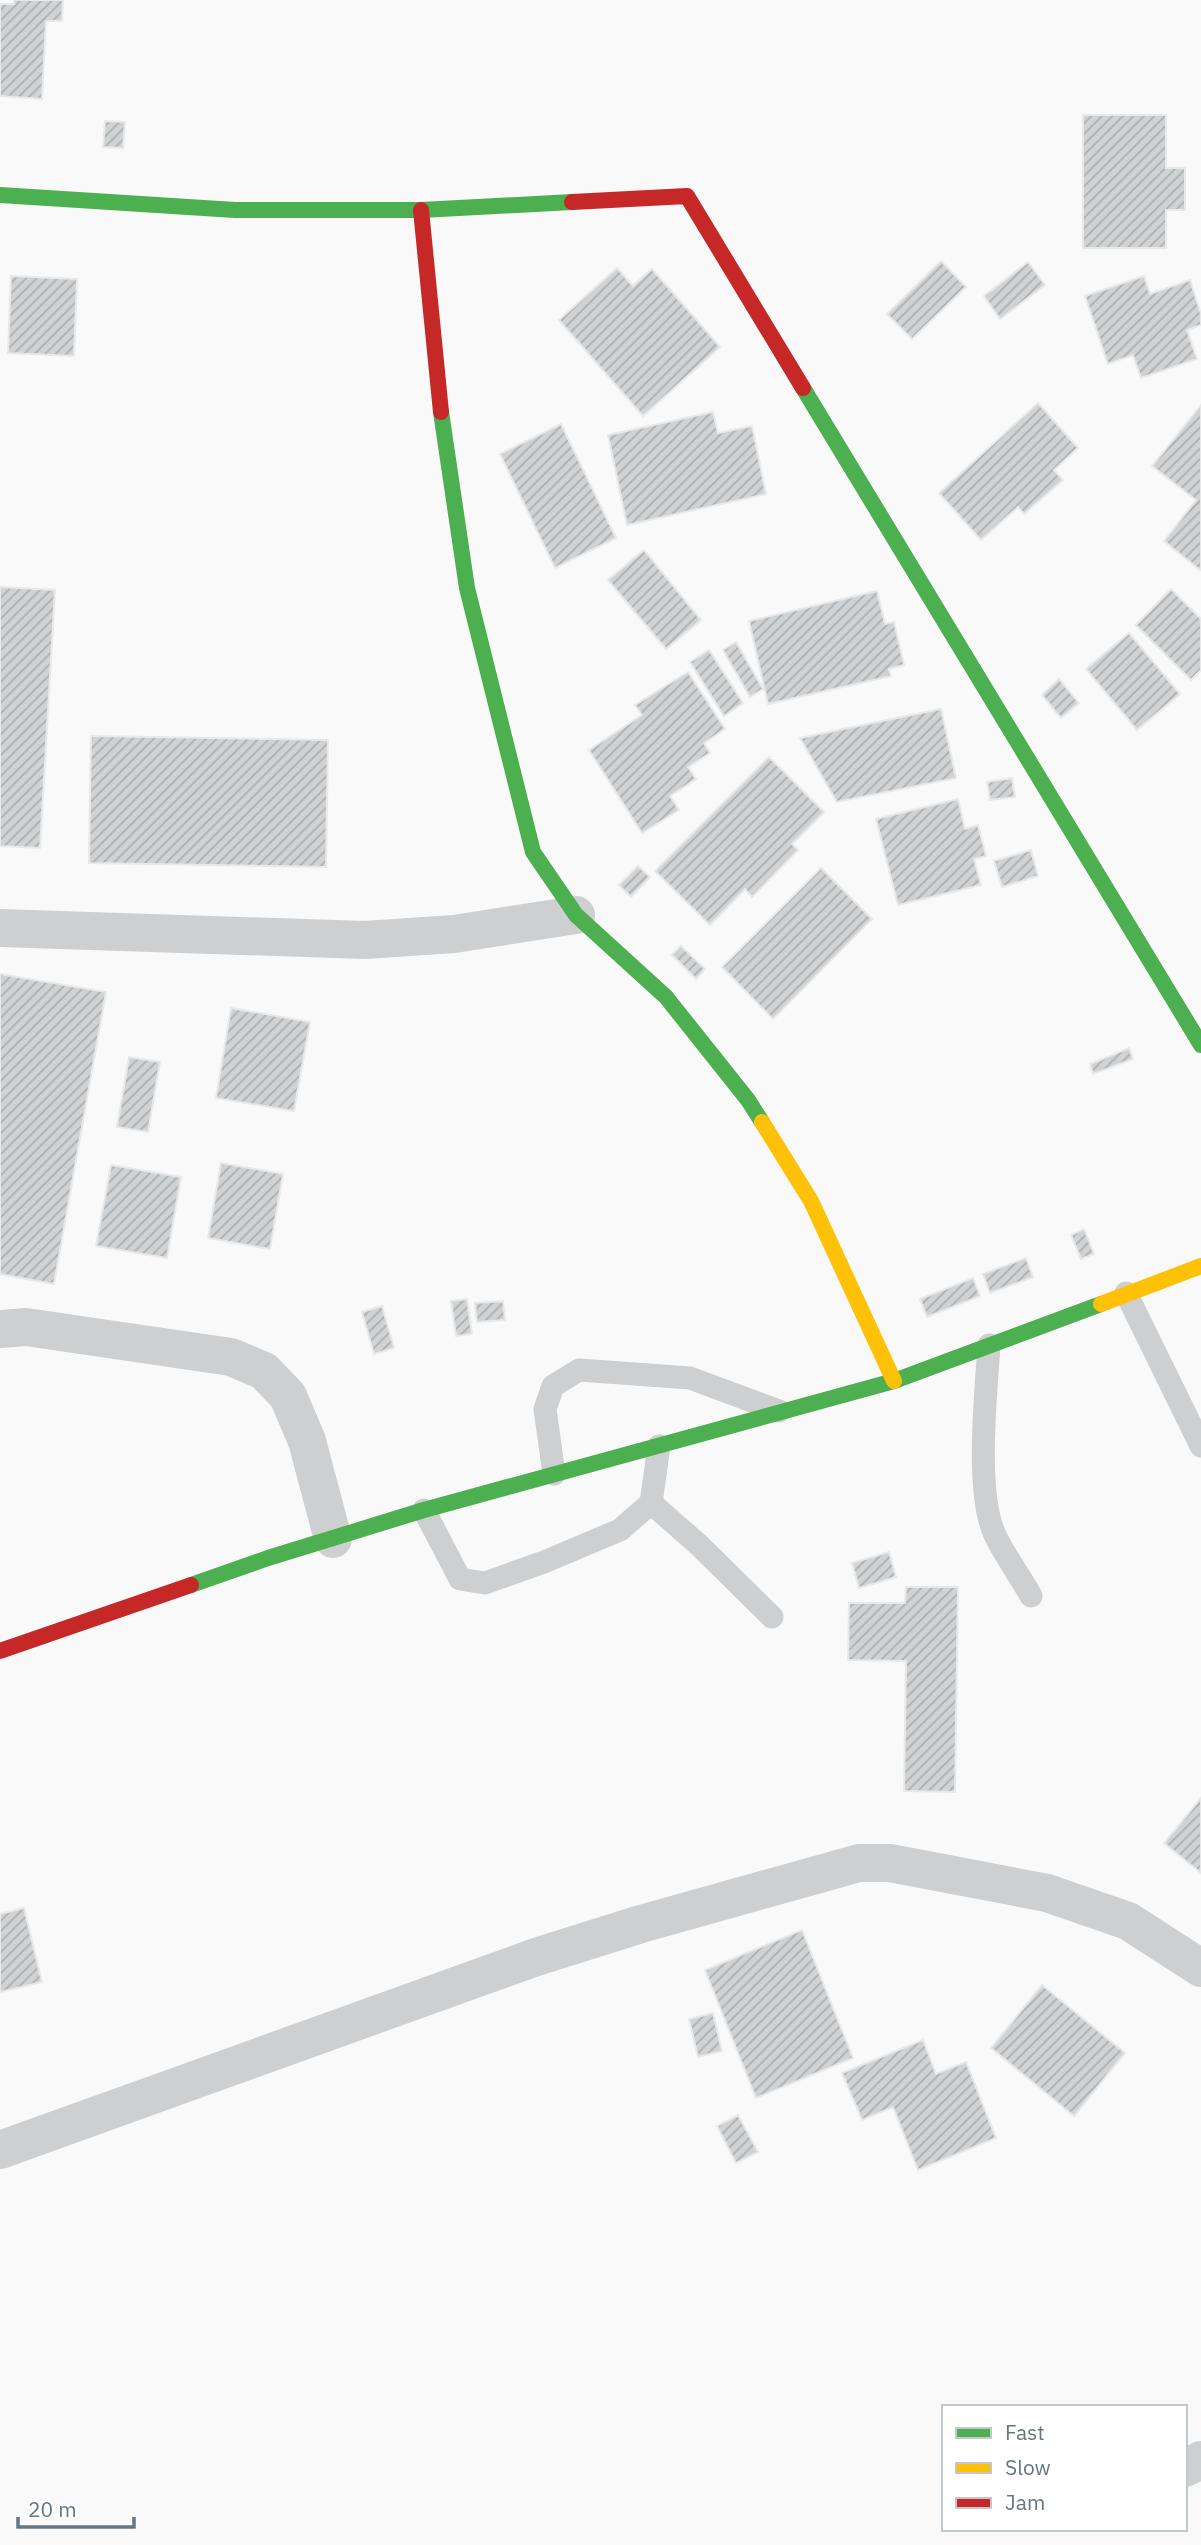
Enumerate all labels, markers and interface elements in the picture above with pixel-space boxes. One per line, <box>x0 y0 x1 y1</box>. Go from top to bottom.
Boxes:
legend <box>942 2405 1187 2531</box>
text: Fast <box>1005 2418 1045 2446</box>
text: Slow <box>1005 2453 1051 2481</box>
scale bar <box>18 2486 133 2530</box>
text: Jam <box>1005 2488 1045 2516</box>
text: 20 m <box>28 2495 77 2523</box>

